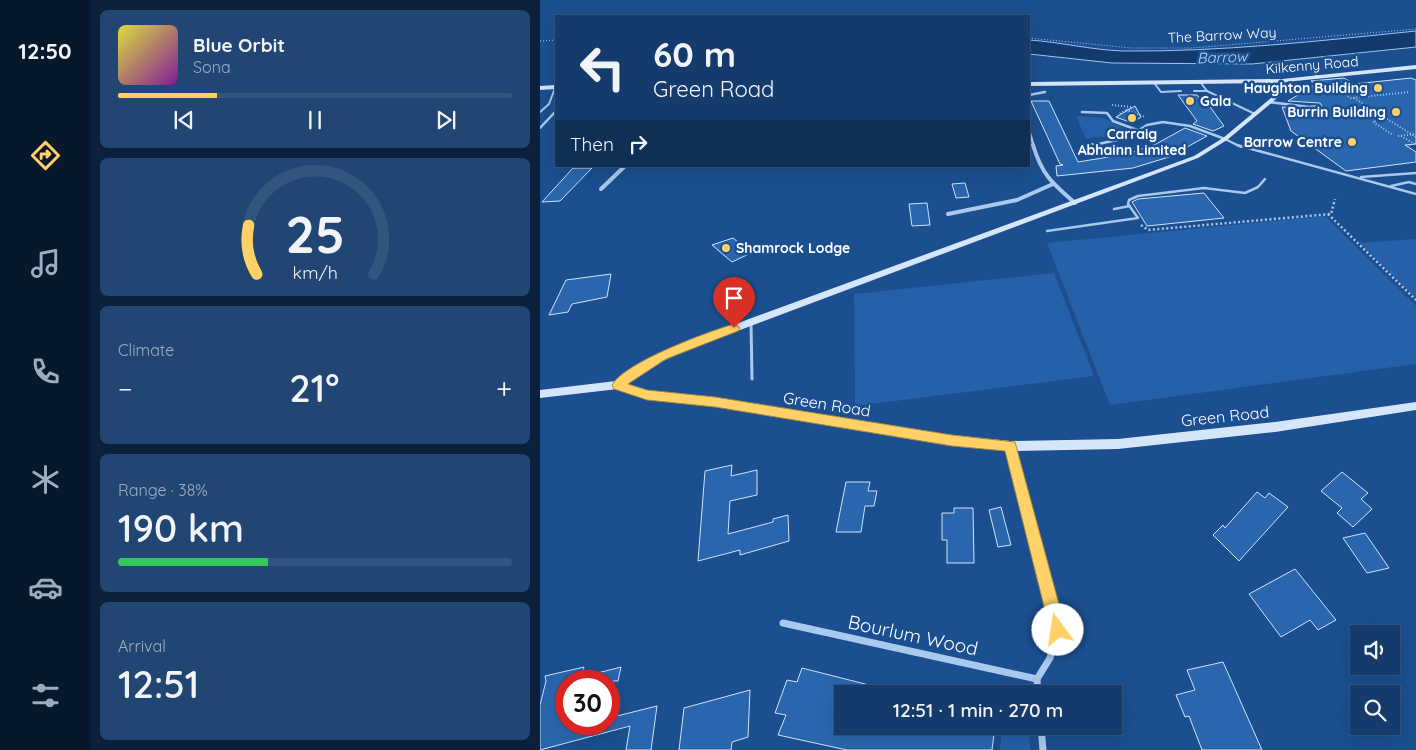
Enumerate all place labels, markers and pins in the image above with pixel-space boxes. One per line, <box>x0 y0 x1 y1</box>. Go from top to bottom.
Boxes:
place label: Haughton Building <box>1244 79 1368 97</box>
marker: Haughton Building <box>1372 82 1384 94</box>
place label: Gala <box>1200 92 1231 110</box>
marker: Gala <box>1184 95 1196 107</box>
place label: Burrin Building <box>1287 103 1386 121</box>
marker: Burrin Building <box>1390 106 1402 118</box>
marker: Carraig Abhainn Limited <box>1126 112 1138 124</box>
place label: Carraig Abhainn Limited <box>1078 125 1186 159</box>
place label: Barrow Centre <box>1244 133 1342 151</box>
marker: Barrow Centre <box>1346 136 1358 148</box>
place label: Shamrock Lodge <box>736 239 850 257</box>
marker: Shamrock Lodge <box>720 242 732 254</box>
pin <box>713 277 755 328</box>

